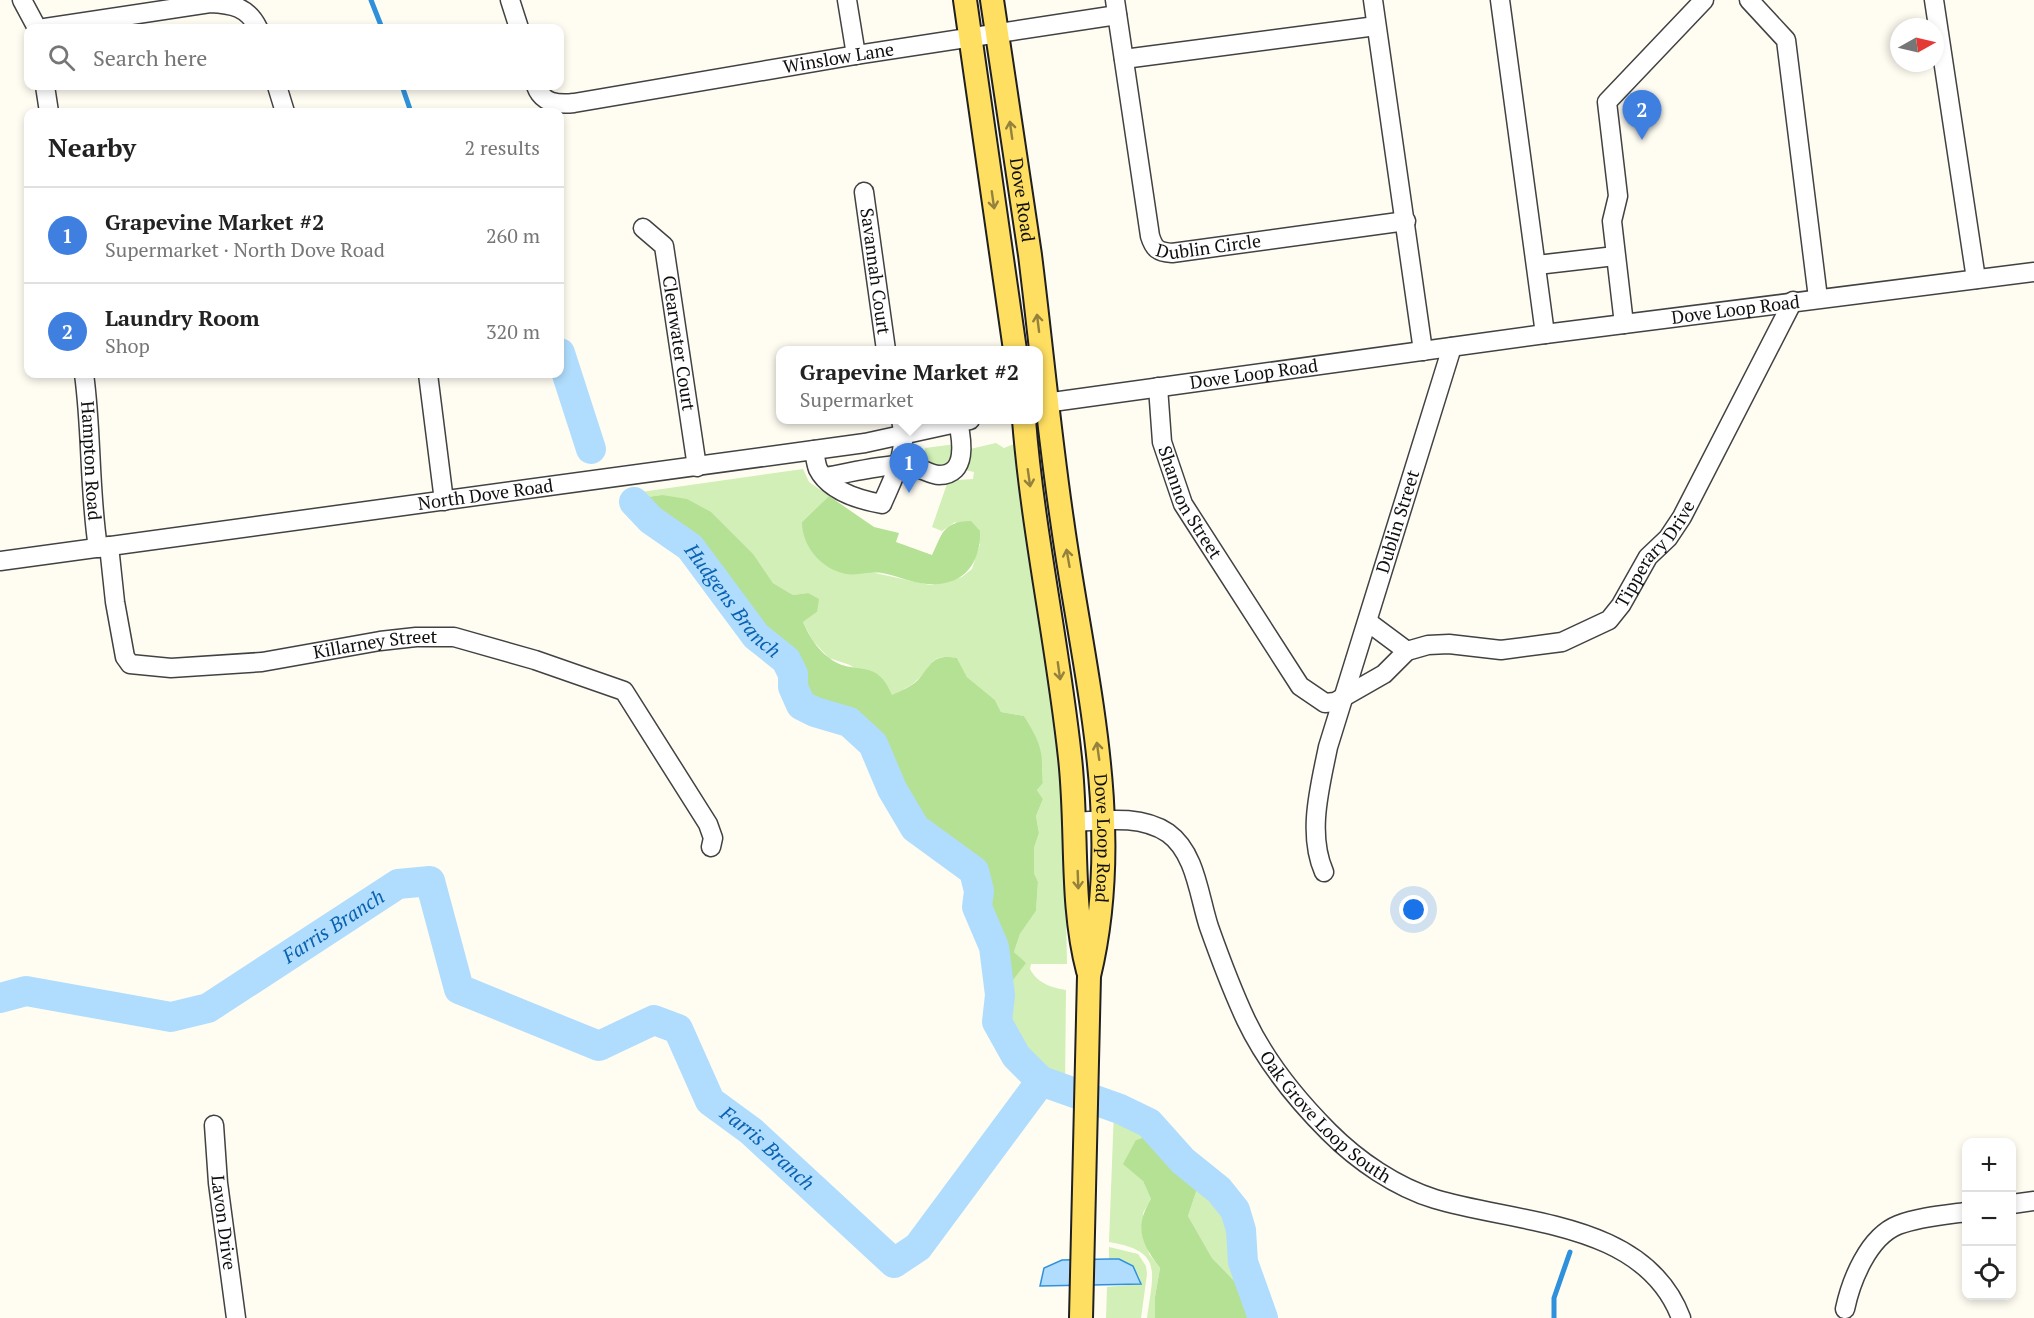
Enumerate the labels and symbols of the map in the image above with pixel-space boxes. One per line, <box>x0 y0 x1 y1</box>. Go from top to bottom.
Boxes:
north arrow <box>1890 18 1944 72</box>
street label: Winslow Lane <box>781 36 896 78</box>
pin: 2 <box>1622 90 1662 140</box>
one-way arrow <box>1006 121 1017 140</box>
street label: Dove Road <box>1005 156 1041 243</box>
one-way arrow <box>988 190 999 209</box>
street label: Savannah Court <box>855 206 897 336</box>
street label: Dublin Circle <box>1153 228 1262 264</box>
street label: Clearwater Court <box>658 274 702 413</box>
street label: Dove Loop Road <box>1670 289 1801 329</box>
one-way arrow <box>1033 314 1044 334</box>
street label: Dove Loop Road <box>1188 352 1319 394</box>
street label: Hampton Road <box>76 400 107 521</box>
street label: Shannon Street <box>1153 442 1228 563</box>
pin: 1 <box>890 444 928 493</box>
one-way arrow <box>1024 467 1035 487</box>
street label: Dublin Street <box>1370 467 1424 576</box>
street label: North Dove Road <box>416 473 555 515</box>
street label: Tipperary Drive <box>1609 496 1700 611</box>
water label: Hudgens Branch <box>678 537 787 664</box>
one-way arrow <box>1062 549 1073 569</box>
street label: Killarney Street <box>311 624 437 664</box>
one-way arrow <box>1053 660 1064 680</box>
one-way arrow <box>1092 741 1103 761</box>
street label: Dove Loop Road <box>1089 773 1117 904</box>
one-way arrow <box>1072 870 1083 890</box>
water label: Farris Branch <box>276 883 389 969</box>
your location <box>1399 895 1428 924</box>
street label: Oak Grove Loop South <box>1255 1046 1396 1188</box>
water label: Farris Branch <box>715 1099 821 1196</box>
street label: Lavon Drive <box>206 1174 242 1271</box>

